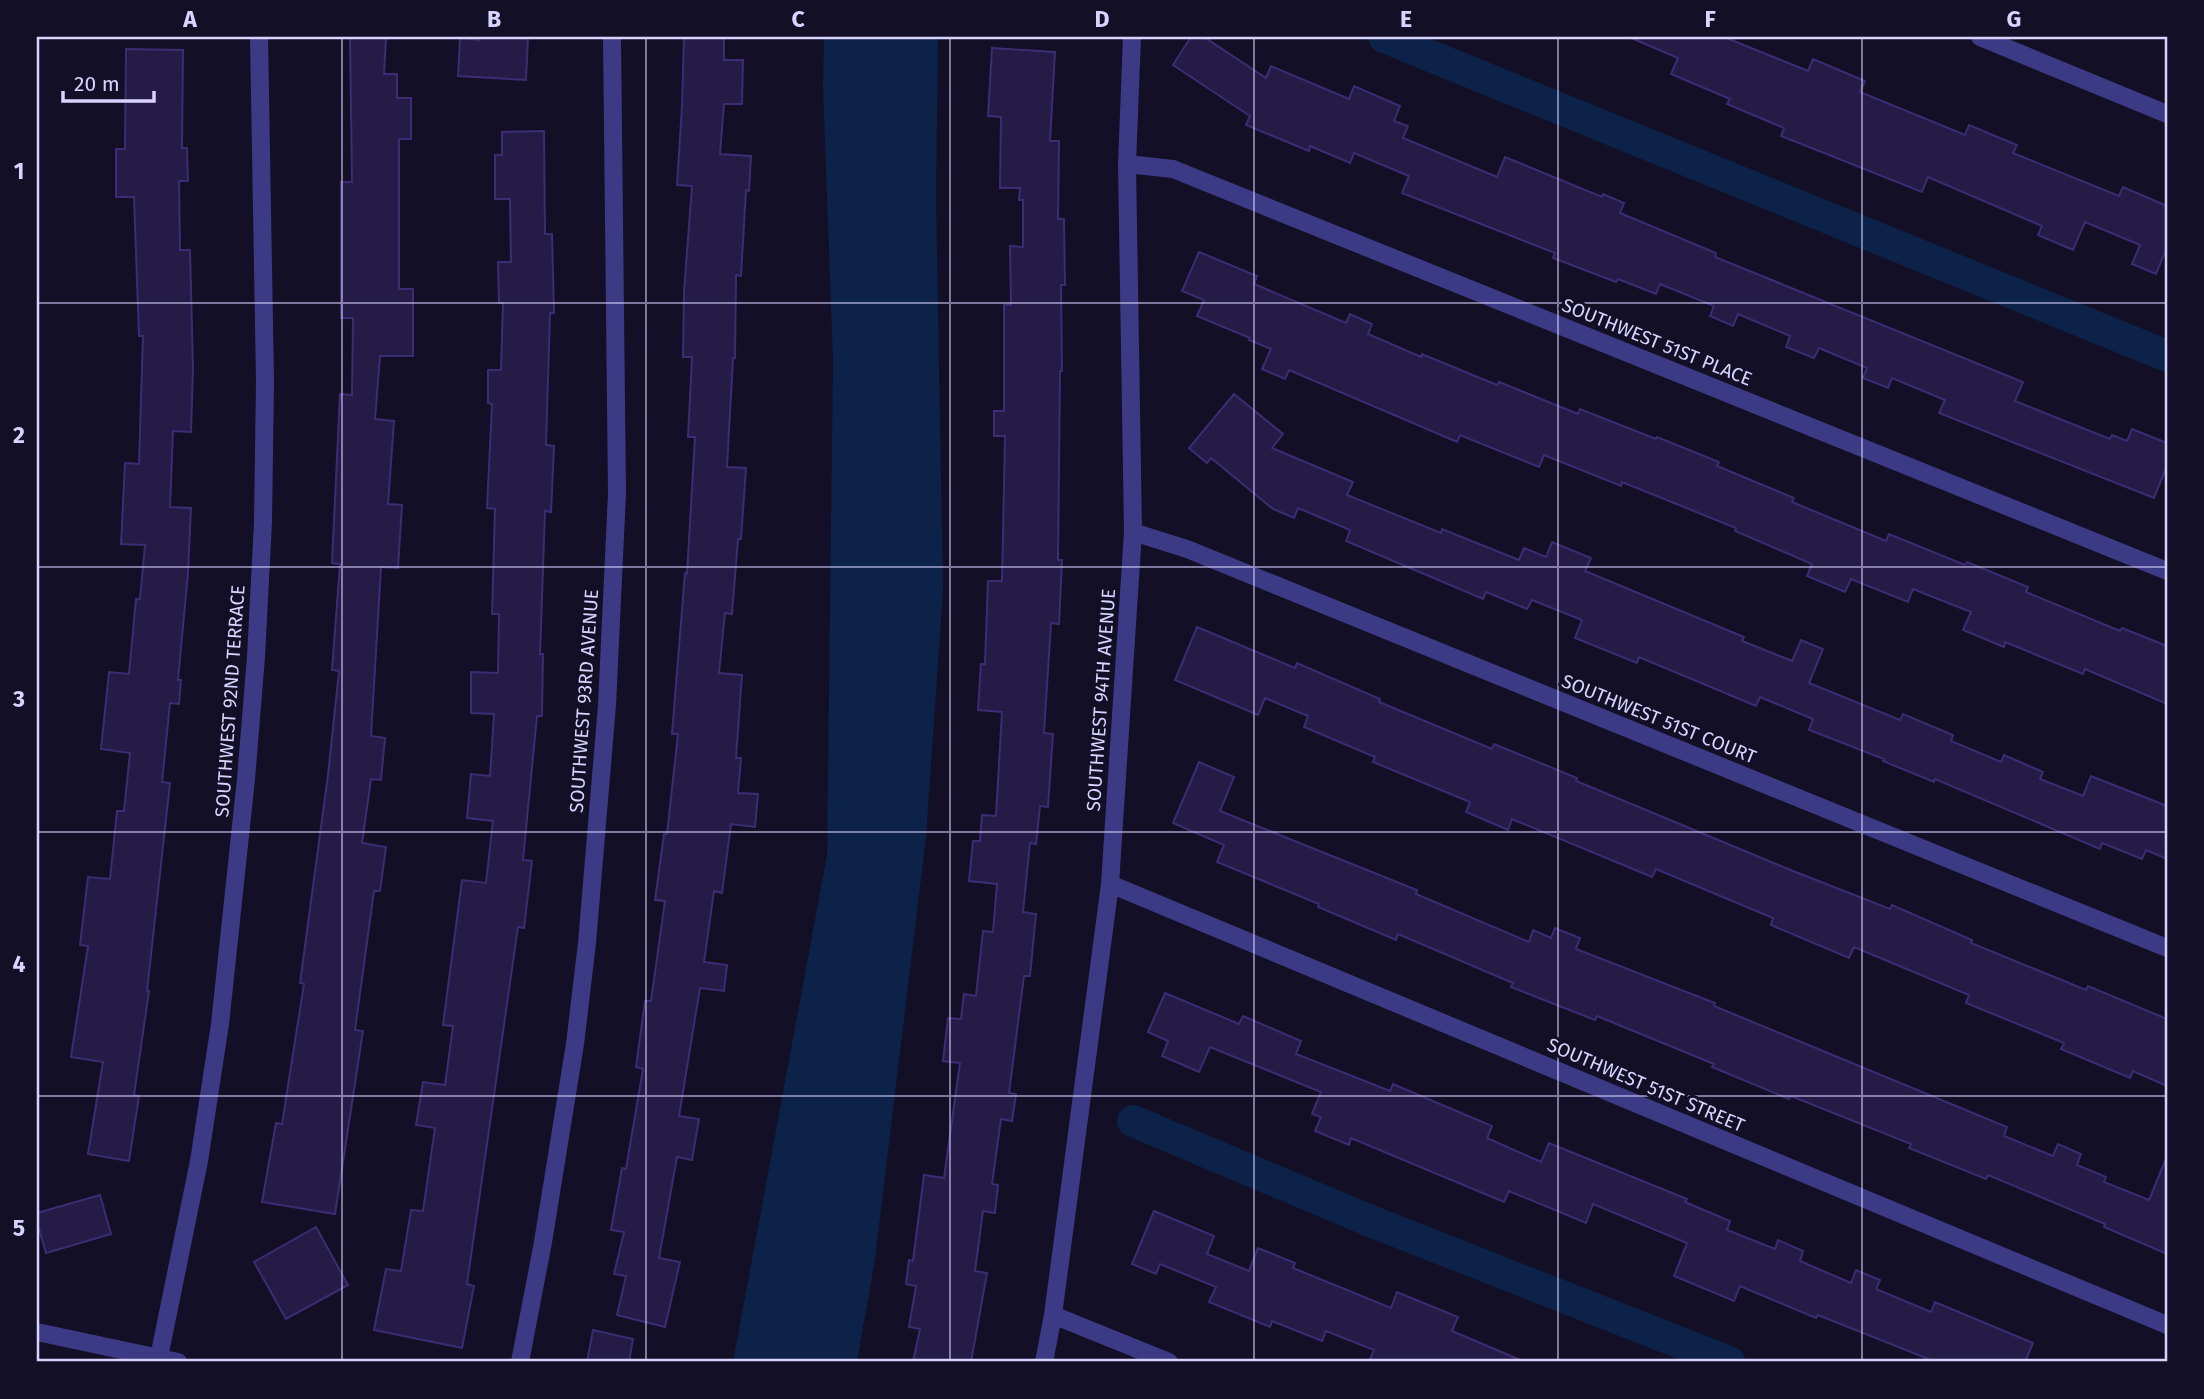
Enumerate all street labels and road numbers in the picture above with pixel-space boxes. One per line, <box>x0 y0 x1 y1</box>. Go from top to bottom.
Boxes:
street label: SOUTHWEST 51ST PLACE <box>1559 293 1755 391</box>
street label: SOUTHWEST 92ND TERRACE <box>210 584 250 818</box>
street label: SOUTHWEST 93RD AVENUE <box>565 588 603 814</box>
street label: SOUTHWEST 94TH AVENUE <box>1082 588 1120 812</box>
street label: SOUTHWEST 51ST COURT <box>1558 669 1760 769</box>
street label: SOUTHWEST 51ST STREET <box>1544 1033 1748 1137</box>

